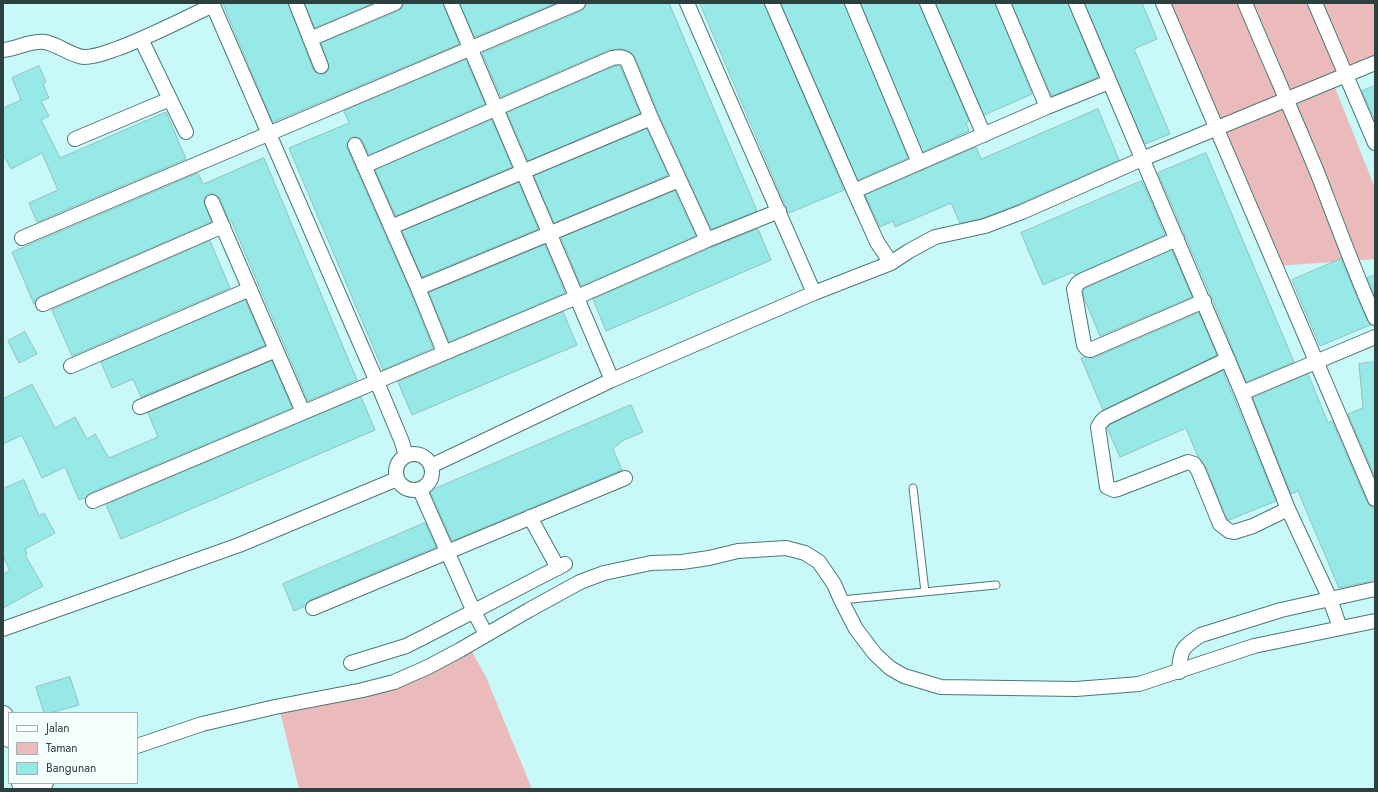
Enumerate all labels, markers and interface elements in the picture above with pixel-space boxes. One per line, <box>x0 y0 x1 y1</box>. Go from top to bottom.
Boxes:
legend <box>8 712 138 784</box>
text: Jalan <box>46 719 69 737</box>
text: Taman <box>46 739 78 757</box>
text: Bangunan <box>46 759 96 777</box>

